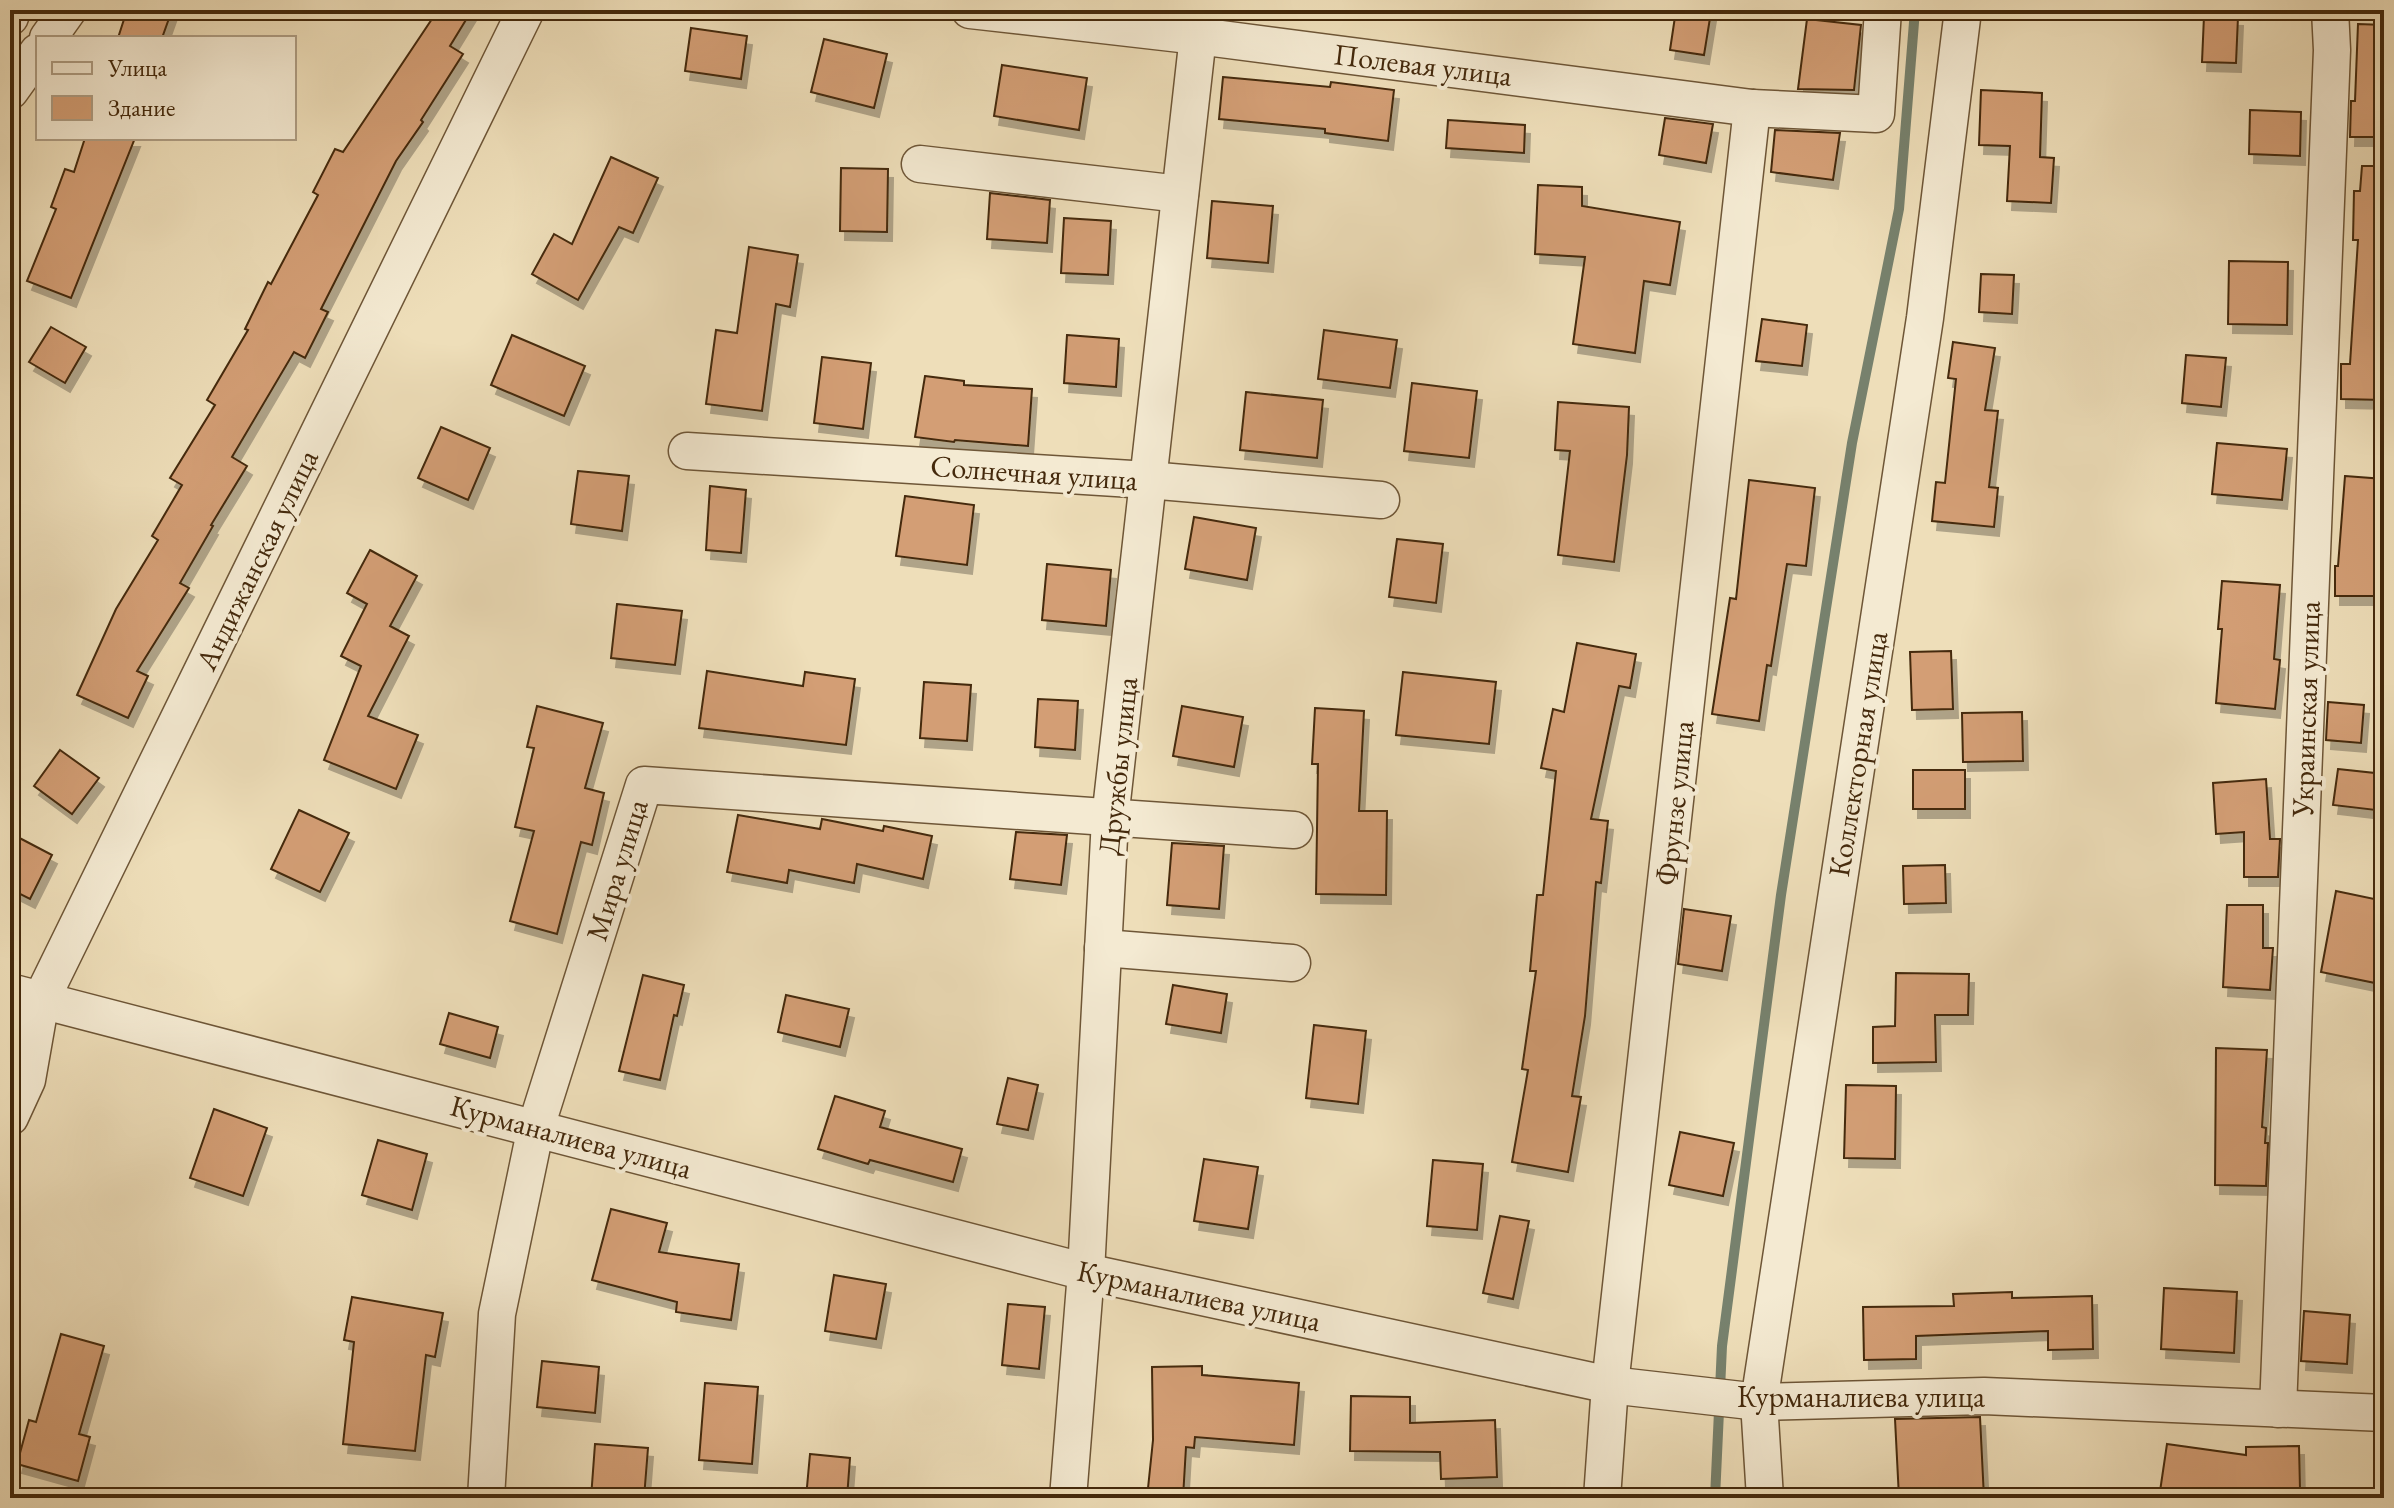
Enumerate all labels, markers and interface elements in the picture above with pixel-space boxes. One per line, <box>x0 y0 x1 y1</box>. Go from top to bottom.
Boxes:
street label: Полевая улица <box>1332 34 1514 95</box>
legend <box>36 36 296 140</box>
text: Улица <box>107 52 167 83</box>
text: Здание <box>108 92 175 123</box>
street label: Андижанская улица <box>186 443 327 678</box>
street label: Солнечная улица <box>929 446 1139 499</box>
street label: Украинская улица <box>2282 600 2329 819</box>
street label: Коллекторная улица <box>1819 628 1896 879</box>
street label: Дружбы улица <box>1089 675 1146 857</box>
street label: Фрунзе улица <box>1646 718 1703 887</box>
street label: Мира улица <box>577 794 656 945</box>
street label: Курманалиева улица <box>446 1086 696 1187</box>
street label: Курманалиева улица <box>1074 1251 1325 1340</box>
street label: Курманалиева улица <box>1737 1377 1985 1416</box>

